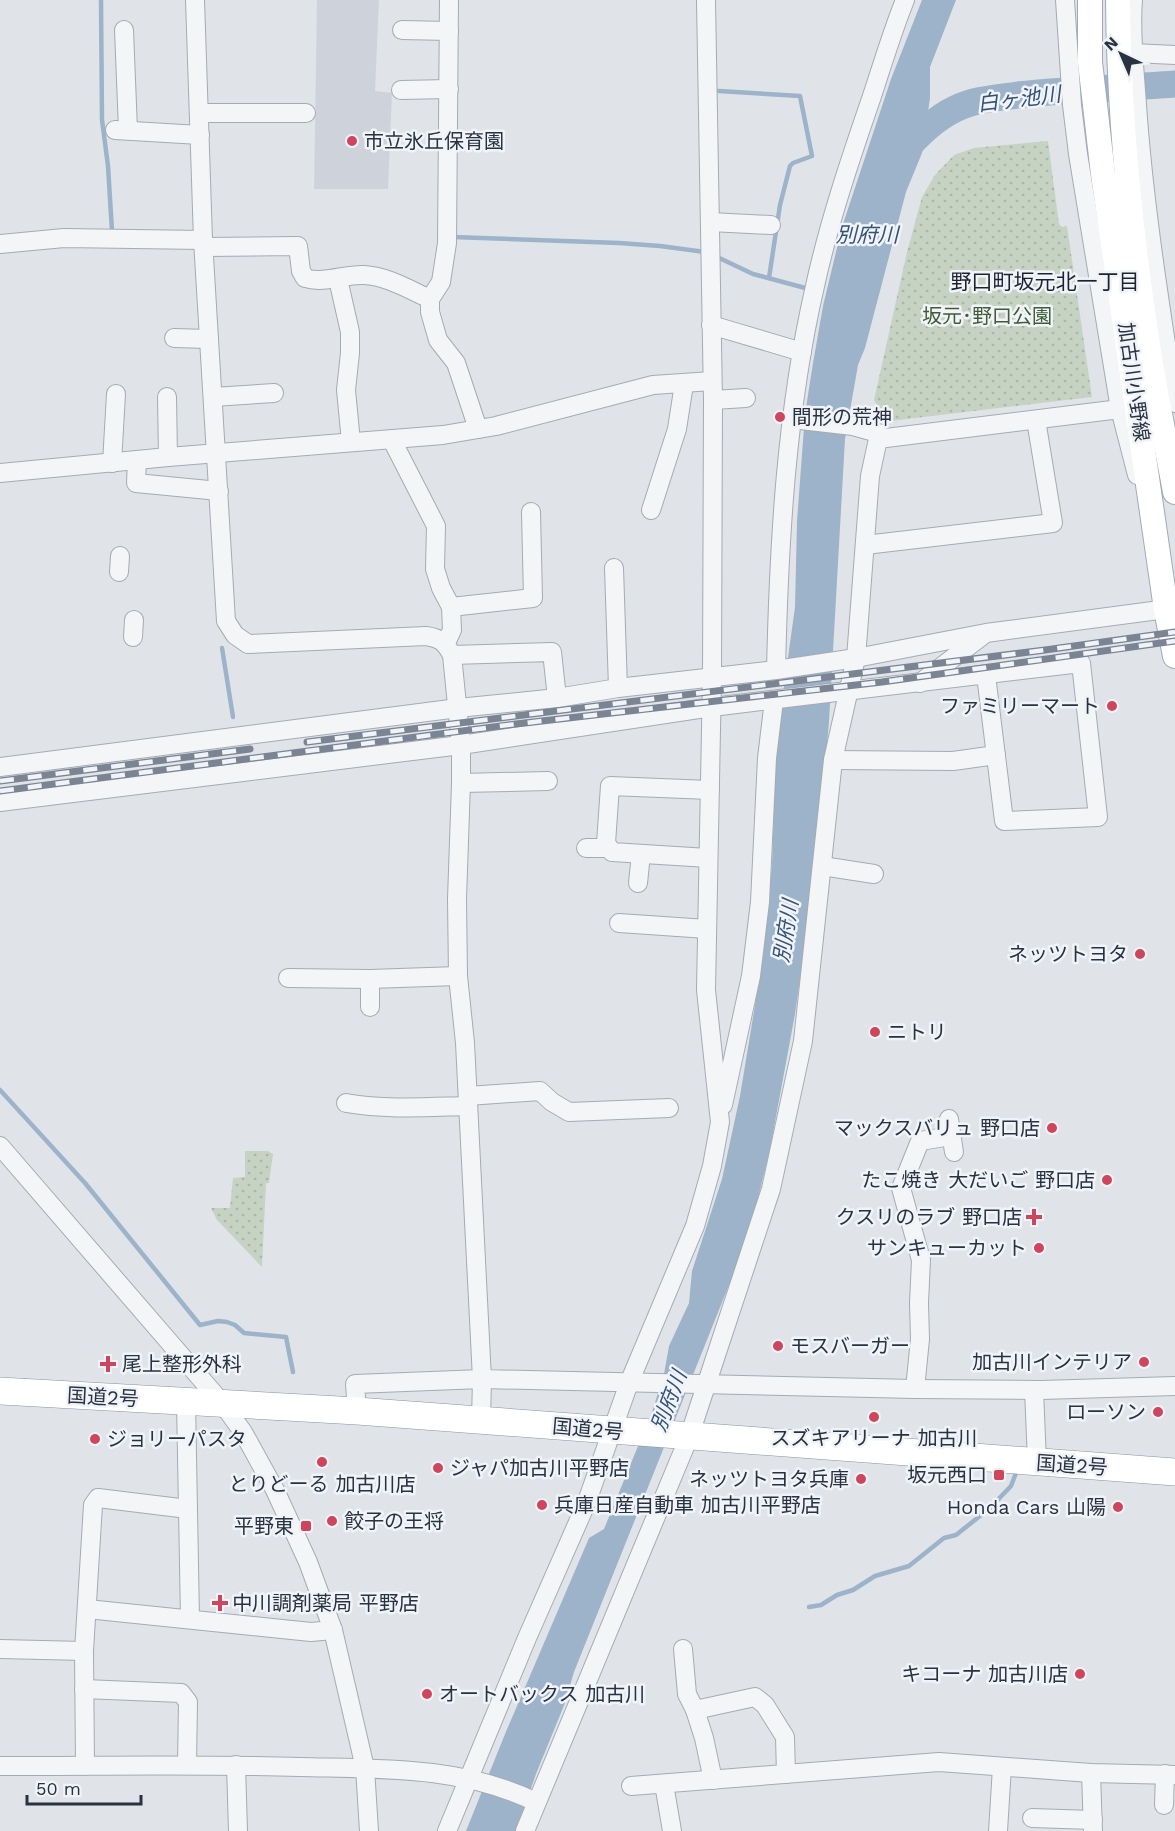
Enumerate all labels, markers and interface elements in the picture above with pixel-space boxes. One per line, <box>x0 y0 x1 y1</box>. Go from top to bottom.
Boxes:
north arrow <box>1091 24 1151 84</box>
text: N <box>1100 33 1122 55</box>
water label: 白ヶ池川 <box>976 81 1064 116</box>
place label: 市立氷丘保育園 <box>364 129 504 153</box>
marker: 市立氷丘保育園 <box>345 134 359 148</box>
water label: 別府川 <box>836 222 900 247</box>
district label: 野口町坂元北一丁目 <box>951 269 1140 294</box>
park label: 坂元･野口公園 <box>922 304 1052 328</box>
street label: 加古川小野線 <box>1114 321 1154 443</box>
place label: 間形の荒神 <box>792 405 892 429</box>
marker: 間形の荒神 <box>773 410 787 424</box>
place label: ファミリーマート <box>940 694 1100 718</box>
marker: ファミリーマート <box>1105 699 1119 713</box>
water label: 別府川 <box>768 896 803 964</box>
place label: ネッツトヨタ <box>1008 942 1128 966</box>
marker: ネッツトヨタ <box>1133 947 1147 961</box>
place label: ニトリ <box>887 1020 947 1044</box>
marker: ニトリ <box>868 1025 882 1039</box>
place label: マックスバリュ 野口店 <box>834 1116 1040 1140</box>
marker: マックスバリュ 野口店 <box>1045 1121 1059 1135</box>
place label: たこ焼き 大だいご 野口店 <box>861 1168 1095 1192</box>
marker: たこ焼き 大だいご 野口店 <box>1100 1173 1114 1187</box>
place label: クスリのラブ 野口店 <box>836 1205 1022 1229</box>
marker: クスリのラブ 野口店 <box>1027 1210 1041 1224</box>
place label: サンキューカット <box>867 1236 1027 1260</box>
marker: サンキューカット <box>1032 1241 1046 1255</box>
place label: モスバーガー <box>790 1334 910 1358</box>
marker: モスバーガー <box>771 1339 785 1353</box>
place label: 加古川インテリア <box>972 1350 1132 1374</box>
place label: 尾上整形外科 <box>122 1352 242 1376</box>
marker: 尾上整形外科 <box>99 1355 117 1373</box>
marker: 加古川インテリア <box>1137 1355 1151 1369</box>
water label: 別府川 <box>646 1365 692 1435</box>
street label: 国道2号 <box>67 1383 139 1411</box>
place label: ローソン <box>1066 1400 1146 1424</box>
marker: ローソン <box>1151 1405 1165 1419</box>
marker: スズキアリーナ 加古川 <box>867 1410 881 1424</box>
street label: 国道2号 <box>551 1414 625 1444</box>
place label: スズキアリーナ 加古川 <box>771 1426 977 1450</box>
place label: ジョリーパスタ <box>107 1427 247 1451</box>
marker: ジョリーパスタ <box>88 1432 102 1446</box>
street label: 国道2号 <box>1035 1451 1109 1479</box>
marker: とりどーる 加古川店 <box>315 1455 329 1469</box>
place label: ジャパ加古川平野店 <box>450 1456 629 1480</box>
marker: ジャパ加古川平野店 <box>431 1461 445 1475</box>
place label: 坂元西口 <box>907 1463 987 1487</box>
place label: ネッツトヨタ兵庫 <box>689 1467 849 1491</box>
marker: 坂元西口 <box>992 1468 1006 1482</box>
place label: とりどーる 加古川店 <box>229 1472 415 1496</box>
marker: ネッツトヨタ兵庫 <box>854 1472 868 1486</box>
place label: 兵庫日産自動車 加古川平野店 <box>554 1493 821 1517</box>
place label: Honda Cars 山陽 <box>947 1495 1106 1519</box>
marker: 兵庫日産自動車 加古川平野店 <box>535 1498 549 1512</box>
marker: Honda Cars 山陽 <box>1111 1500 1125 1514</box>
place label: 餃子の王将 <box>344 1509 444 1533</box>
place label: 平野東 <box>234 1514 294 1538</box>
marker: 餃子の王将 <box>325 1514 339 1528</box>
marker: 平野東 <box>299 1519 313 1533</box>
place label: 中川調剤薬局 平野店 <box>232 1591 419 1615</box>
marker: 中川調剤薬局 平野店 <box>213 1596 227 1610</box>
place label: キコーナ 加古川店 <box>901 1662 1068 1686</box>
marker: キコーナ 加古川店 <box>1073 1667 1087 1681</box>
place label: オートバックス 加古川 <box>439 1682 645 1706</box>
marker: オートバックス 加古川 <box>420 1687 434 1701</box>
scale bar <box>27 1768 141 1806</box>
text: 50 m <box>36 1778 81 1799</box>

